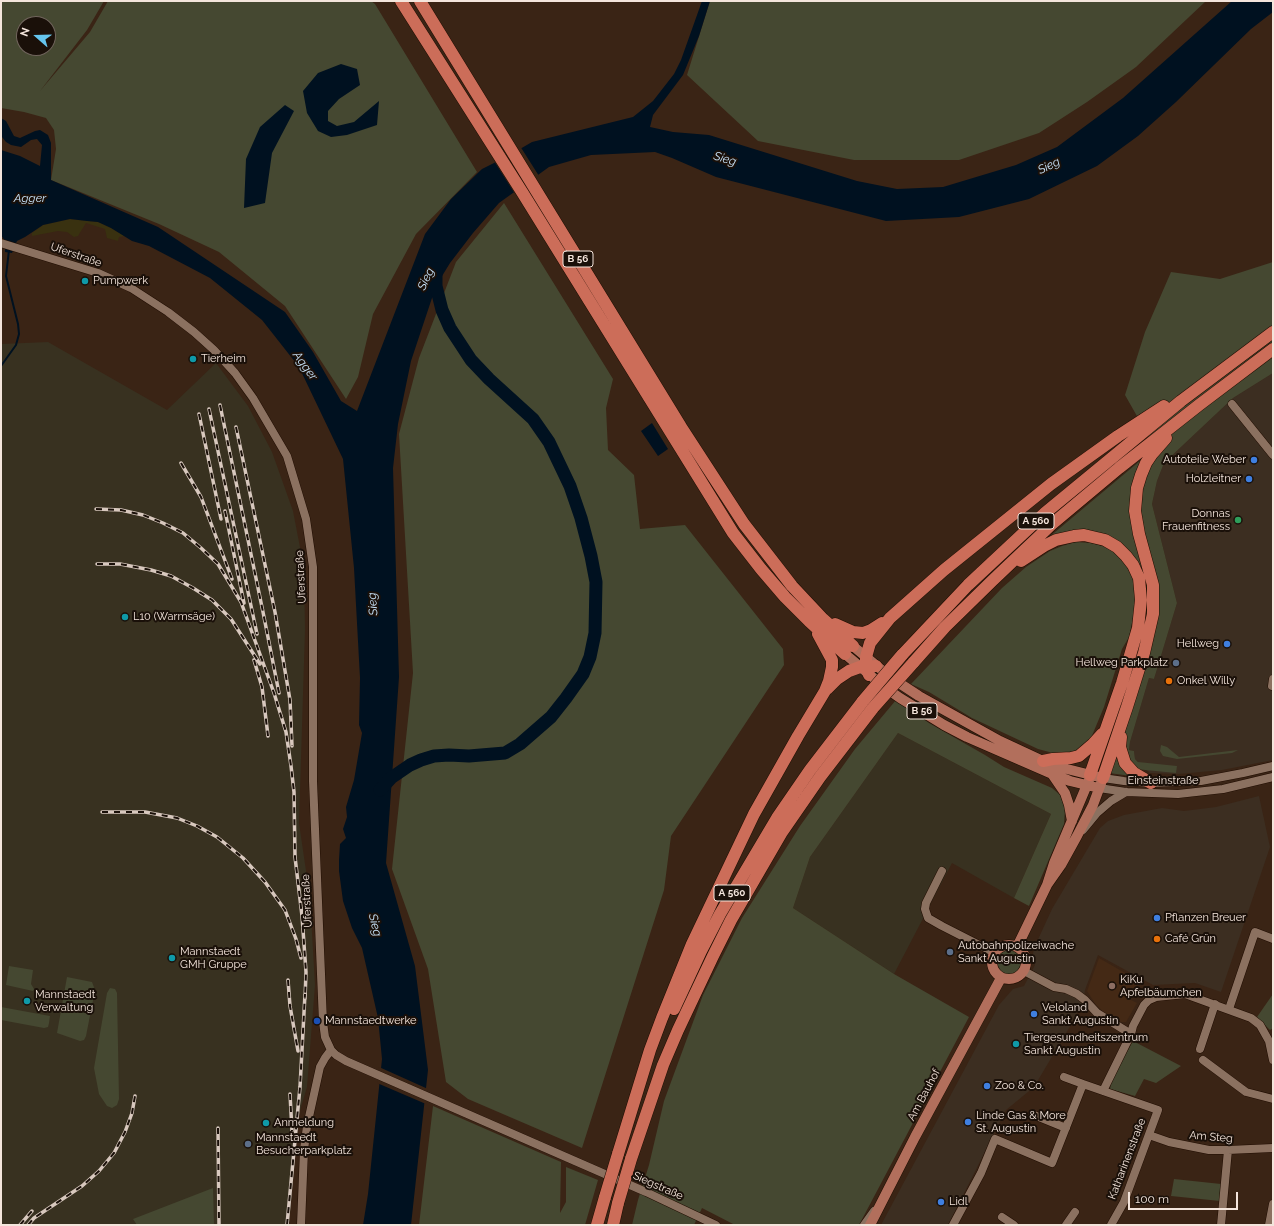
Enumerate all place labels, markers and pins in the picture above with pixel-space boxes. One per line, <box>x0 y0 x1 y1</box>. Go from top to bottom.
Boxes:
place label: Pumpwerk <box>93 274 148 288</box>
marker: Pumpwerk <box>80 276 90 286</box>
place label: Tierheim <box>201 352 246 366</box>
marker: Tierheim <box>188 354 198 364</box>
place label: Autoteile Weber <box>1163 453 1246 467</box>
marker: Autoteile Weber <box>1249 455 1259 465</box>
place label: Holzleitner <box>1186 472 1241 486</box>
marker: Holzleitner <box>1244 474 1254 484</box>
place label: Donnas Frauenfitness <box>1162 507 1230 533</box>
marker: Donnas Frauenfitness <box>1233 515 1243 525</box>
place label: L10 (Warmsäge) <box>133 610 215 624</box>
marker: L10 (Warmsäge) <box>120 612 130 622</box>
place label: Hellweg <box>1177 637 1219 651</box>
marker: Hellweg <box>1222 639 1232 649</box>
place label: Hellweg Parkplatz <box>1076 656 1168 670</box>
marker: Hellweg Parkplatz <box>1171 658 1181 668</box>
place label: Onkel Willy <box>1177 674 1235 688</box>
marker: Onkel Willy <box>1164 676 1174 686</box>
place label: Pflanzen Breuer <box>1165 911 1246 925</box>
marker: Pflanzen Breuer <box>1152 913 1162 923</box>
place label: Café Grün <box>1165 932 1216 946</box>
marker: Café Grün <box>1152 934 1162 944</box>
place label: Autobahnpolizeiwache Sankt Augustin <box>958 939 1074 965</box>
place label: Mannstaedt GMH Gruppe <box>180 945 247 971</box>
marker: Autobahnpolizeiwache Sankt Augustin <box>945 947 955 957</box>
marker: Mannstaedt GMH Gruppe <box>167 953 177 963</box>
place label: KiKu Apfelbäumchen <box>1120 973 1202 999</box>
marker: KiKu Apfelbäumchen <box>1107 981 1117 991</box>
place label: Mannstaedt Verwaltung <box>35 988 95 1014</box>
marker: Mannstaedt Verwaltung <box>22 996 32 1006</box>
place label: Veloland Sankt Augustin <box>1042 1001 1118 1027</box>
marker: Veloland Sankt Augustin <box>1029 1009 1039 1019</box>
place label: Mannstaedtwerke <box>325 1014 416 1028</box>
marker: Mannstaedtwerke <box>312 1016 322 1026</box>
place label: Tiergesundheitszentrum Sankt Augustin <box>1024 1031 1148 1057</box>
marker: Tiergesundheitszentrum Sankt Augustin <box>1011 1039 1021 1049</box>
place label: Zoo & Co. <box>995 1079 1044 1093</box>
marker: Zoo & Co. <box>982 1081 992 1091</box>
place label: Linde Gas & More St. Augustin <box>976 1109 1066 1135</box>
place label: Anmeldung <box>274 1116 334 1130</box>
marker: Linde Gas & More St. Augustin <box>963 1117 973 1127</box>
marker: Anmeldung <box>261 1118 271 1128</box>
place label: Mannstaedt Besucherparkplatz <box>256 1131 352 1157</box>
marker: Mannstaedt Besucherparkplatz <box>243 1139 253 1149</box>
place label: Lidl <box>949 1195 968 1209</box>
marker: Lidl <box>936 1197 946 1207</box>

